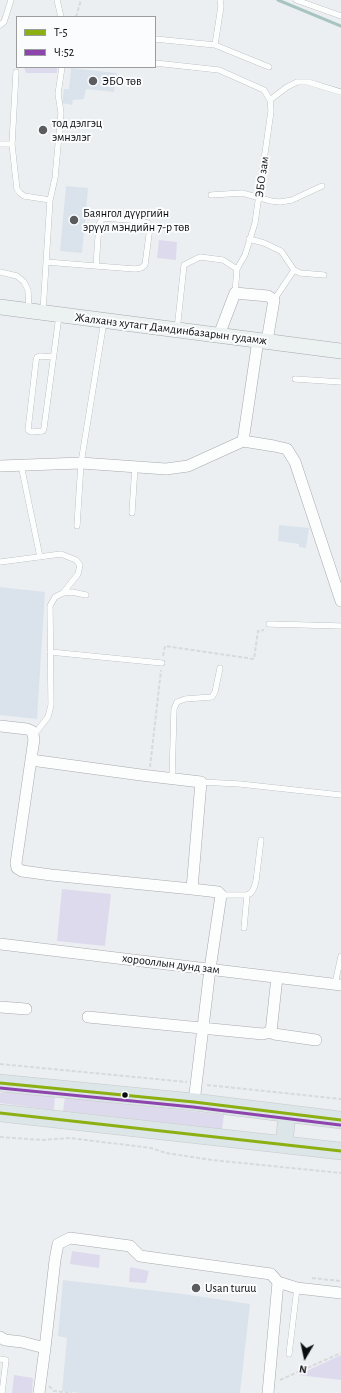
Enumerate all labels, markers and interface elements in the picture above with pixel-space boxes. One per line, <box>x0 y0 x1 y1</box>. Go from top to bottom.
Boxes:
legend <box>16 16 156 68</box>
text: Т-5 <box>54 26 68 38</box>
text: Ч:52 <box>54 46 74 58</box>
place label: ЭБО төв <box>102 74 142 88</box>
marker: ЭБО төв <box>87 75 99 87</box>
place label: тод дэлгэц эмнэлэг <box>52 116 102 144</box>
marker: тод дэлгэц эмнэлэг <box>37 124 49 136</box>
street label: ЭБО зам <box>252 155 272 199</box>
place label: Баянгол дүүргийн эрүүл мэндийн 7-р төв <box>83 206 190 234</box>
marker: Баянгол дүүргийн эрүүл мэндийн 7-р төв <box>68 214 80 226</box>
street label: Жалханз хутагт Дамдинбазарын гудамж <box>74 310 268 348</box>
street label: хорооллын дунд зам <box>121 951 221 977</box>
unlabelled marker <box>120 1090 130 1100</box>
place label: Usan turuu <box>205 1281 256 1295</box>
marker: Usan turuu <box>190 1282 202 1294</box>
north arrow <box>285 1337 325 1377</box>
text: N <box>298 1363 308 1375</box>

